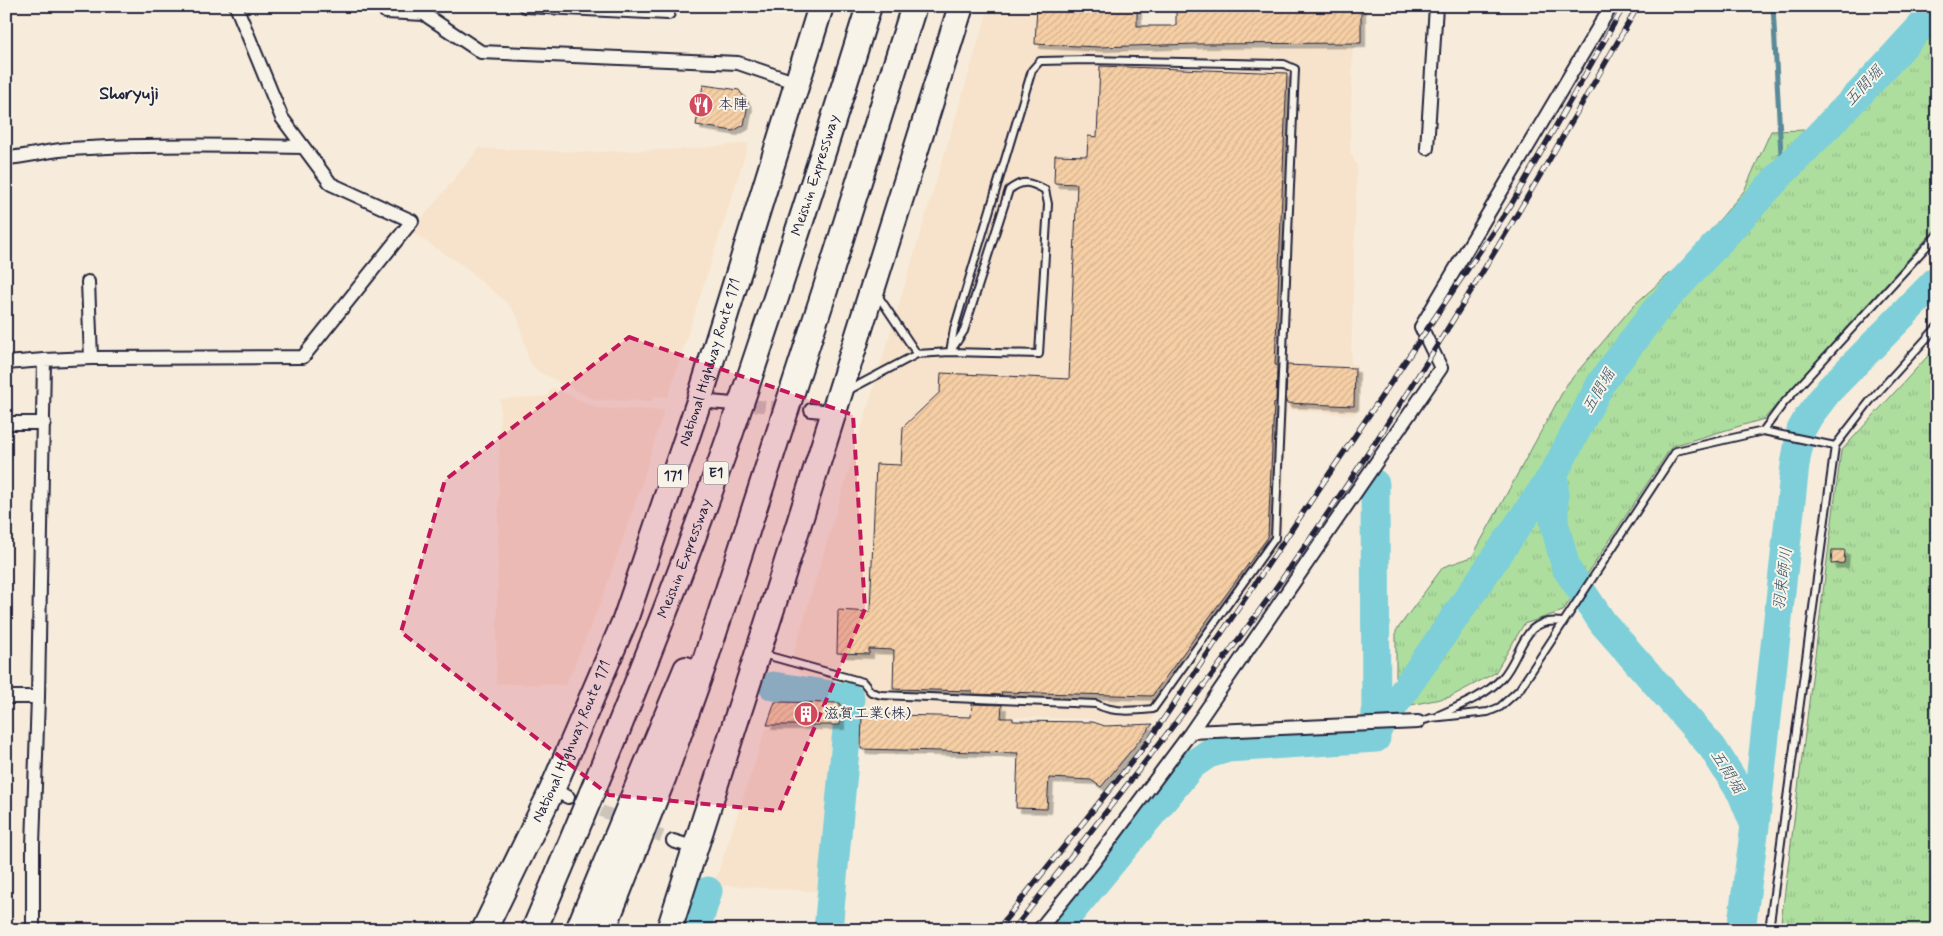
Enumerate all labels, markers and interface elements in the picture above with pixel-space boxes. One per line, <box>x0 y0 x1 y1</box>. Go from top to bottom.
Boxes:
water label: 五間堀 <box>1840 61 1889 111</box>
district label: Shoryuji <box>99 82 159 106</box>
restaurant icon: 本陣 <box>688 92 714 118</box>
place label: 本陣 <box>718 95 748 115</box>
street label: Meishin Expressway <box>787 112 845 239</box>
street label: National Highway Route 171 <box>674 276 746 449</box>
water label: 五間堀 <box>1578 364 1621 417</box>
road number: E1 <box>704 462 728 484</box>
road number: 171 <box>658 464 688 488</box>
street label: Meishin Expressway <box>653 496 717 621</box>
water label: 羽束師川 <box>1769 546 1797 612</box>
street label: National Highway Route 171 <box>528 658 616 826</box>
building icon: 滋賀工業(株) <box>793 701 819 727</box>
place label: 滋賀工業(株) <box>824 704 911 724</box>
water label: 五間堀 <box>1705 746 1749 799</box>

